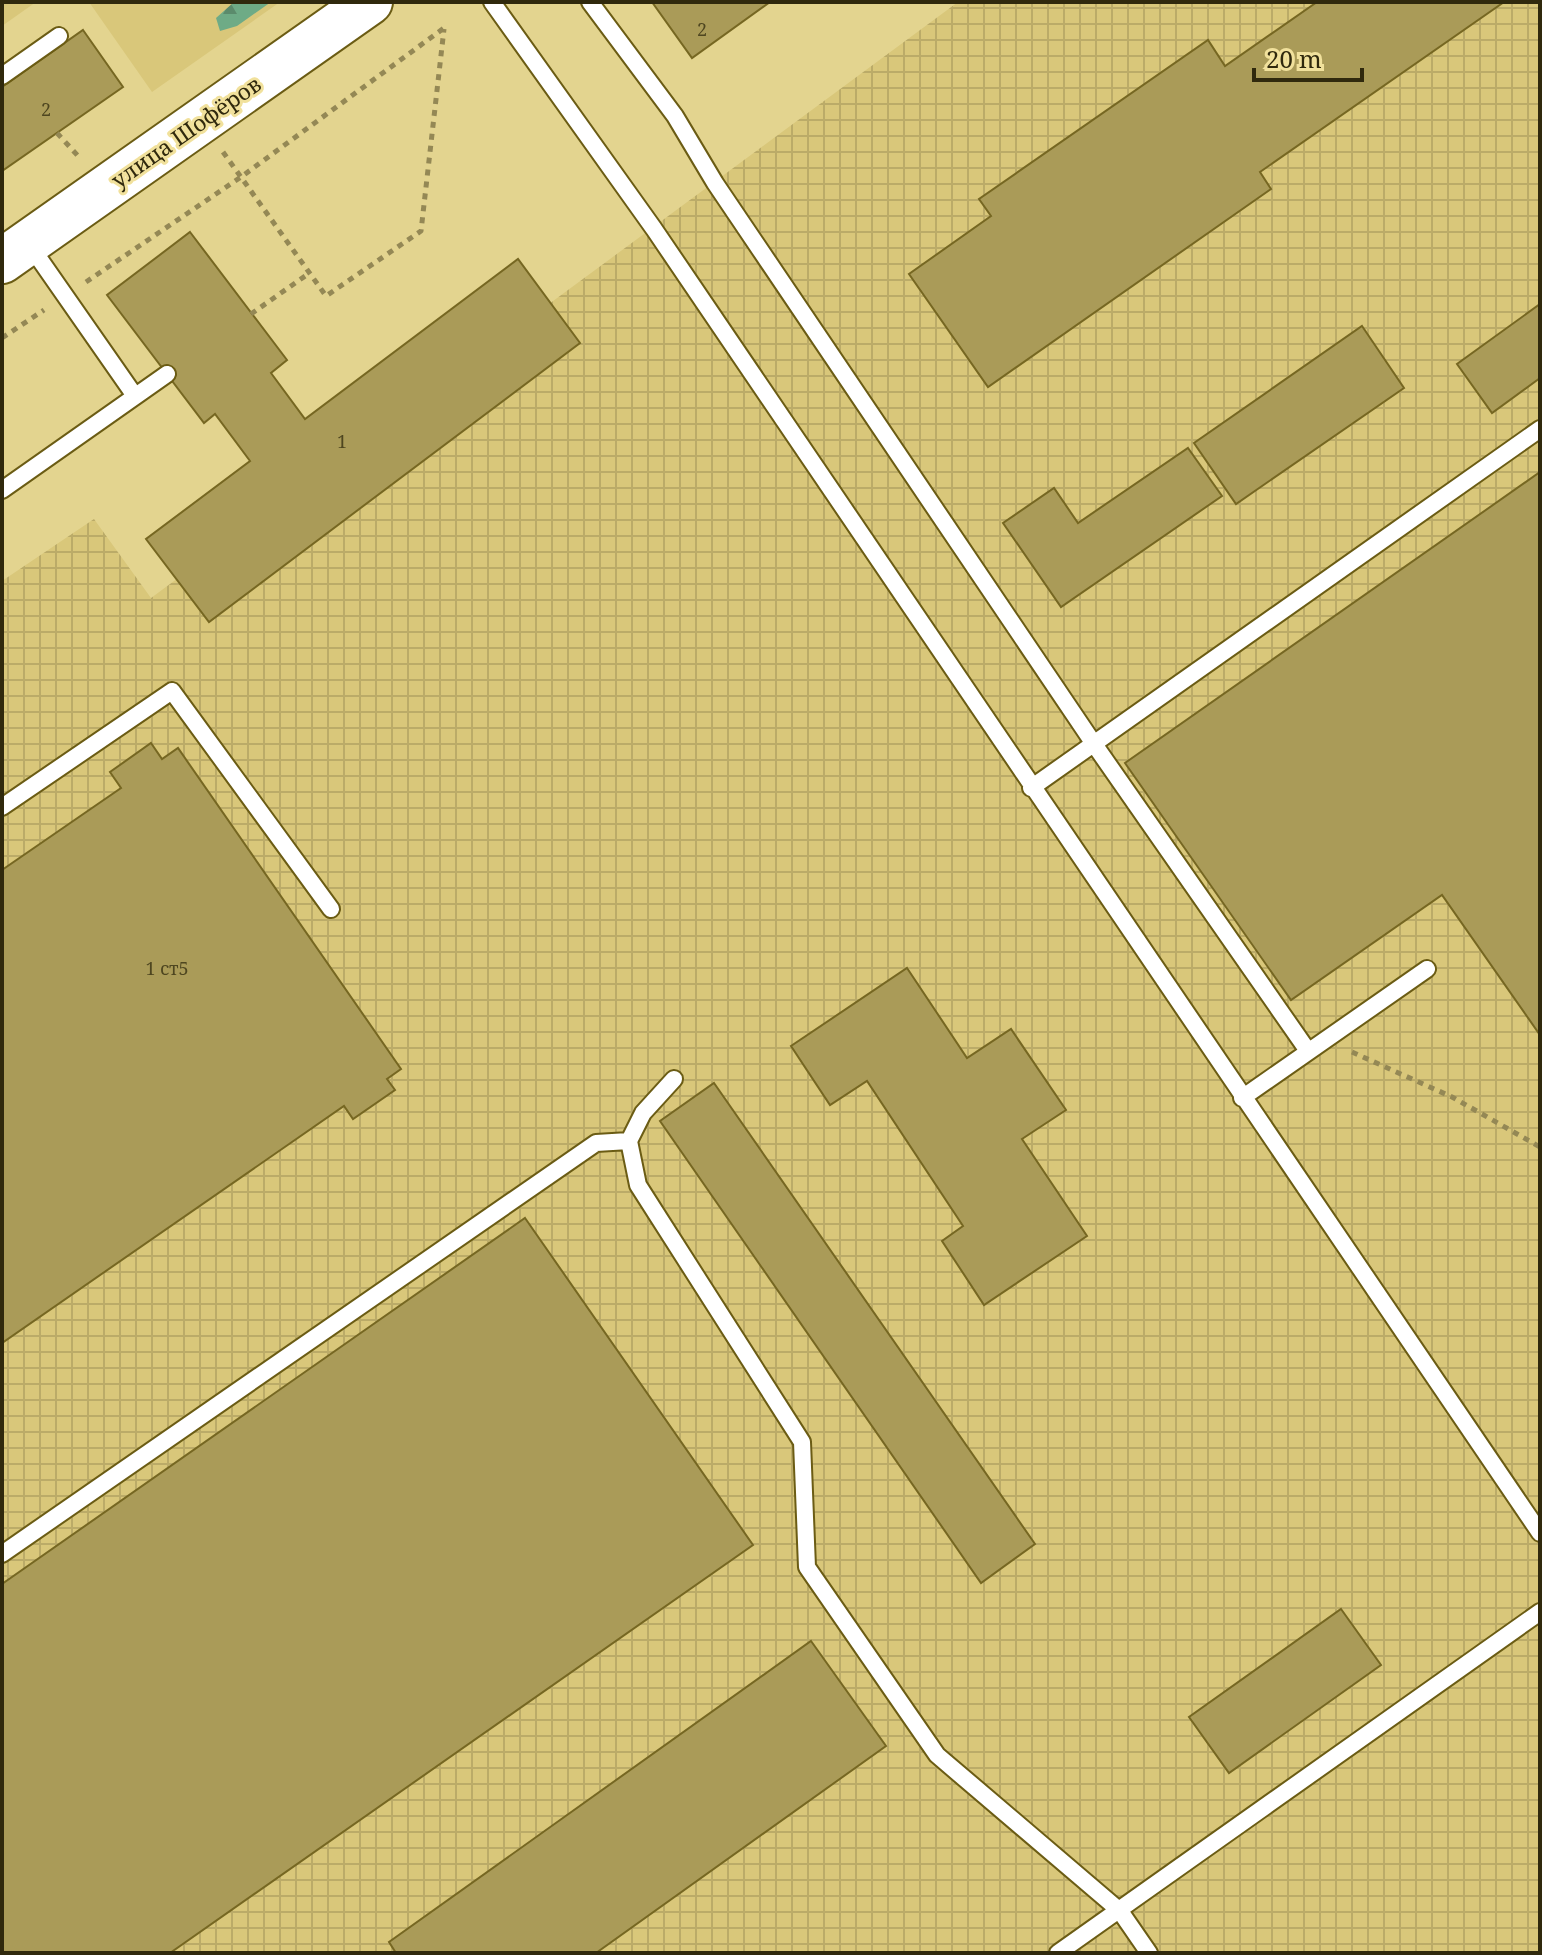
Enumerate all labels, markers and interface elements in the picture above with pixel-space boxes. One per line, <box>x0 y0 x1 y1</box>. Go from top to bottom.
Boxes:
house number: 2 <box>697 17 707 41</box>
scale bar <box>1254 32 1362 82</box>
text: 20 m <box>1266 42 1322 75</box>
street label: улица Шофёров <box>105 68 266 194</box>
house number: 2 <box>41 97 51 121</box>
house number: 1 <box>337 429 347 453</box>
house number: 1 ст5 <box>145 956 189 980</box>

